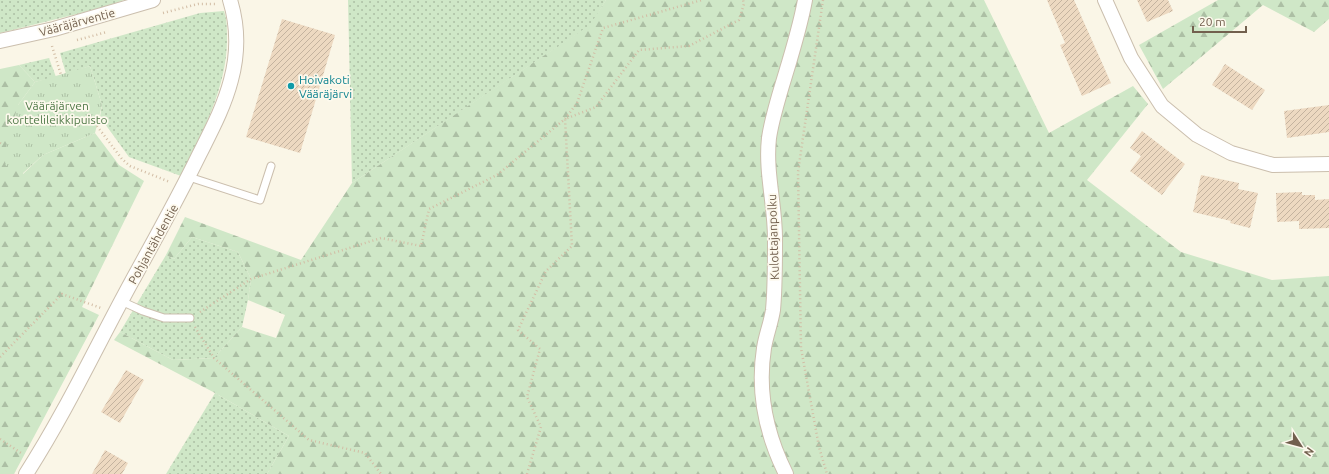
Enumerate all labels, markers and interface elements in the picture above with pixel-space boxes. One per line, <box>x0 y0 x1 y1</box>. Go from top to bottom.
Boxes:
street label: Vääräjärventie <box>38 6 116 38</box>
scale bar <box>1193 8 1246 34</box>
text: 20 m <box>1199 15 1226 28</box>
place label: Hoivakoti Vääräjärvi <box>299 73 352 100</box>
marker: Hoivakoti Vääräjärvi <box>286 81 296 91</box>
park label: Vääräjärven korttelileikkipuisto <box>7 99 107 126</box>
street label: Kulottajanpolku <box>765 194 781 280</box>
street label: Pohjantähdentie <box>126 202 180 286</box>
north arrow <box>1281 426 1321 466</box>
text: N <box>1302 445 1316 459</box>

